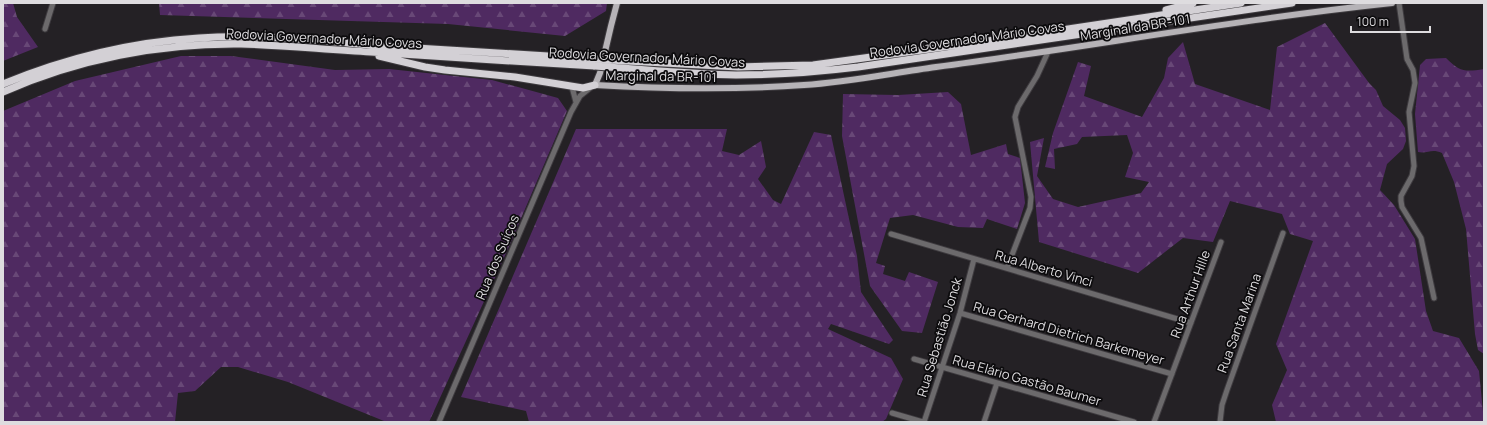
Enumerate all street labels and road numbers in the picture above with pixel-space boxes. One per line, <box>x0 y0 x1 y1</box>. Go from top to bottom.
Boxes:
street label: Marginal da BR-101 <box>1079 9 1191 45</box>
street label: Rodovia Governador Mário Covas <box>868 16 1066 62</box>
street label: Rodovia Governador Mário Covas <box>225 24 423 52</box>
street label: Rodovia Governador Mário Covas <box>548 43 746 71</box>
street label: Marginal da BR-101 <box>605 66 717 86</box>
street label: Rua dos Suíços <box>471 212 523 302</box>
street label: Rua Alberto Vinci <box>993 245 1095 291</box>
street label: Rua Arthur Hille <box>1166 247 1214 340</box>
street label: Rua Santa Marina <box>1213 271 1265 375</box>
street label: Rua Sebastião Jonck <box>912 275 966 399</box>
street label: Rua Gerhard Dietrich Barkemeyer <box>971 297 1167 369</box>
street label: Rua Elário Gastão Baumer <box>951 350 1104 410</box>

